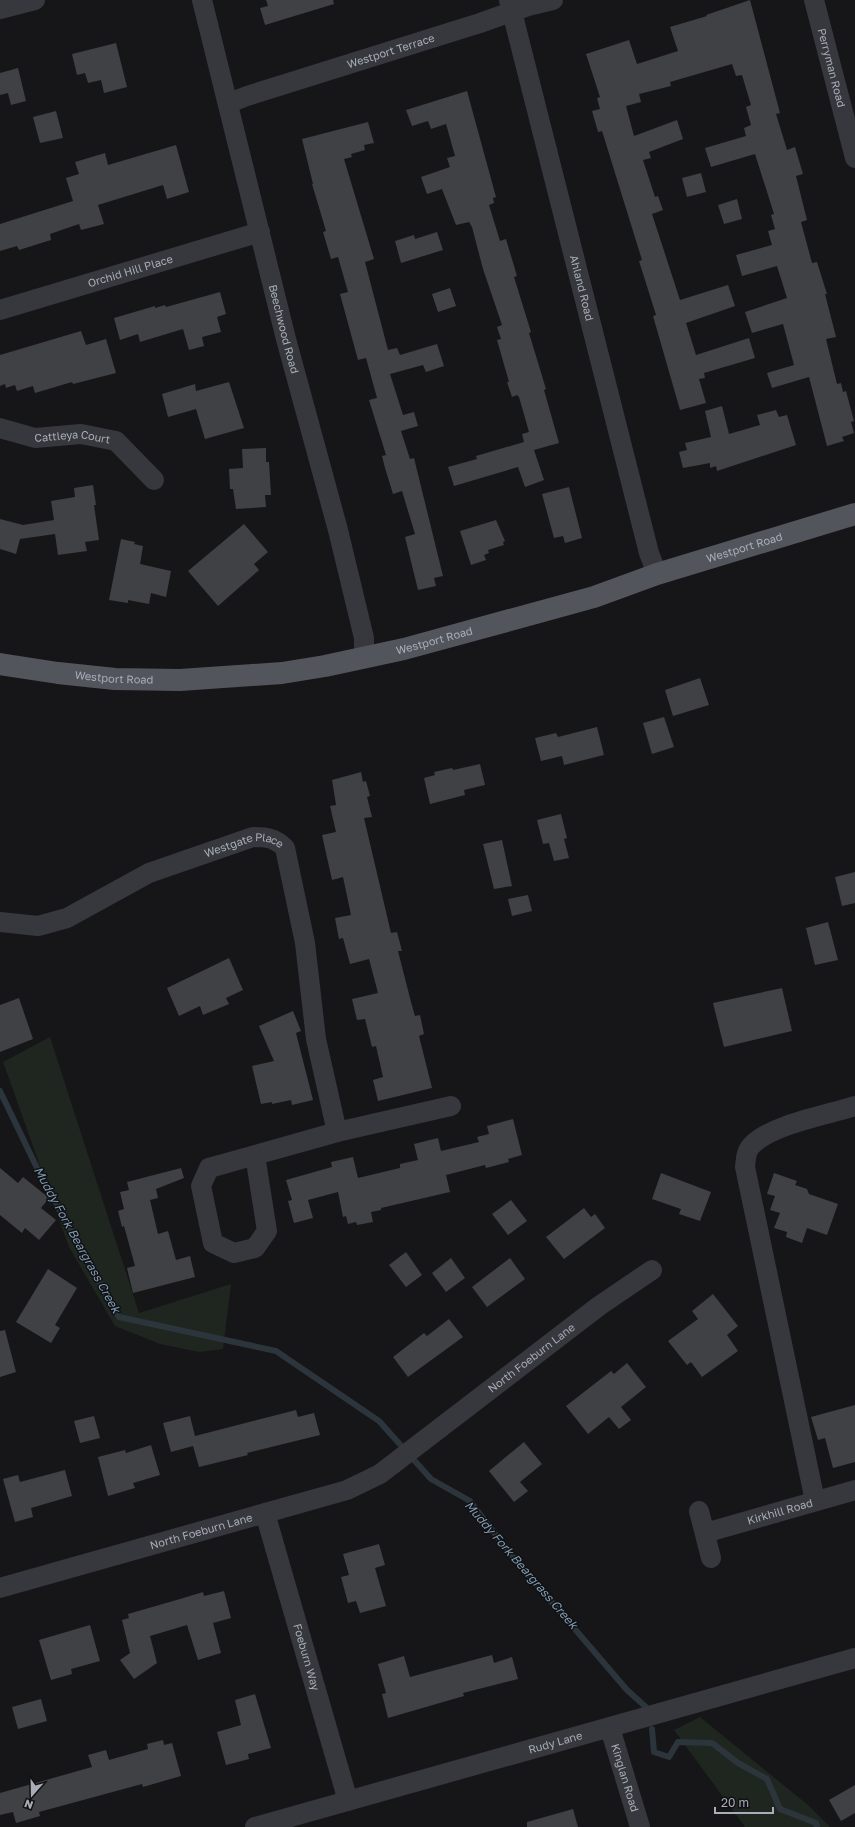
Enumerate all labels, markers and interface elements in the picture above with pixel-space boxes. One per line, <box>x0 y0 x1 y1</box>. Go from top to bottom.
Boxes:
street label: Perryman Road <box>816 27 849 108</box>
street label: Westport Terrace <box>345 31 436 70</box>
street label: Orchid Hill Place <box>86 252 174 289</box>
street label: Ahland Road <box>568 254 597 322</box>
street label: Beechwood Road <box>267 283 302 375</box>
street label: Cattleya Court <box>34 427 111 446</box>
street label: Westport Road <box>705 529 784 565</box>
street label: Westport Road <box>395 624 474 657</box>
street label: Westport Road <box>74 668 153 686</box>
street label: Westgate Place <box>202 830 287 859</box>
water label: Muddy Fork Beargrass Creek <box>31 1164 125 1317</box>
street label: North Foeburn Lane <box>485 1320 577 1395</box>
street label: Kirkhill Road <box>746 1495 814 1527</box>
water label: Muddy Fork Beargrass Creek <box>462 1498 582 1633</box>
street label: North Foeburn Lane <box>148 1510 254 1551</box>
street label: Foeburn Way <box>291 1622 323 1692</box>
street label: Rudy Lane <box>527 1728 584 1756</box>
street label: Kinglan Road <box>609 1742 642 1813</box>
north arrow <box>12 1775 52 1815</box>
scale bar <box>715 1789 773 1815</box>
text: 20 m <box>721 1795 749 1810</box>
text: N <box>22 1797 35 1812</box>

